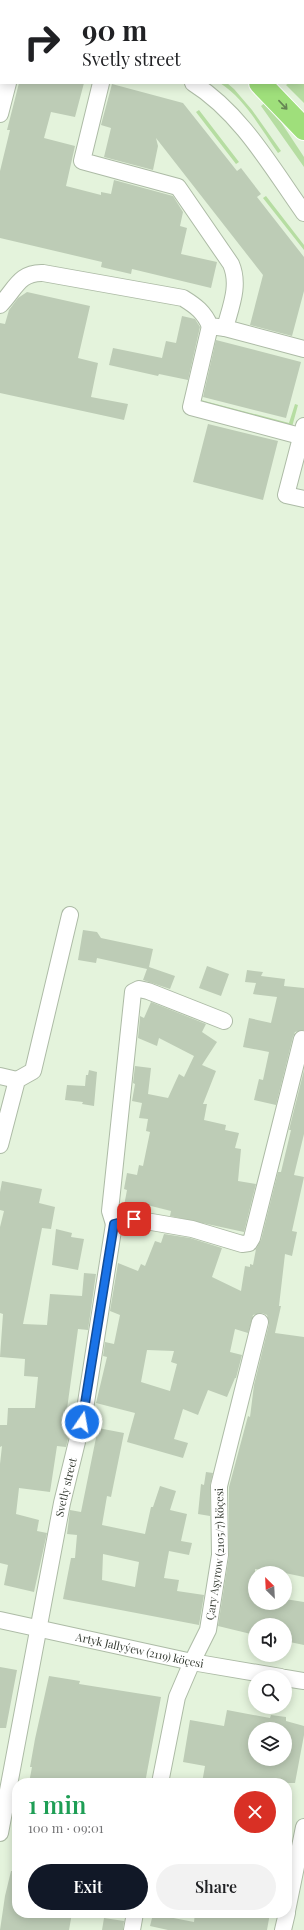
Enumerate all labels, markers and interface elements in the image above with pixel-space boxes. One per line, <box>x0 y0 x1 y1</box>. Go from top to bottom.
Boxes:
text: 90 m <box>82 11 147 48</box>
icon: right <box>16 16 68 68</box>
text: Svetly street <box>82 47 181 71</box>
one-way arrow <box>278 100 288 110</box>
pin <box>117 1202 151 1236</box>
icon: arrive <box>123 1208 145 1230</box>
position arrow <box>61 1401 103 1443</box>
street label: Svetly street <box>52 1456 80 1518</box>
street label: Çary Aşyrow (2105/7) köçesi <box>202 1488 227 1621</box>
north arrow <box>248 1566 292 1610</box>
map controls <box>248 1566 292 1766</box>
button: sound <box>248 1618 292 1662</box>
street label: Artyk Jallyýew (2119) köçesi <box>74 1629 205 1671</box>
button: search <box>248 1670 292 1714</box>
button: layers <box>248 1722 292 1766</box>
text: 1 min <box>28 1788 86 1820</box>
button: close <box>234 1791 276 1833</box>
text: 100 m · 09:01 <box>28 1819 104 1836</box>
button: Exit <box>28 1864 148 1910</box>
button: Share <box>156 1864 276 1910</box>

